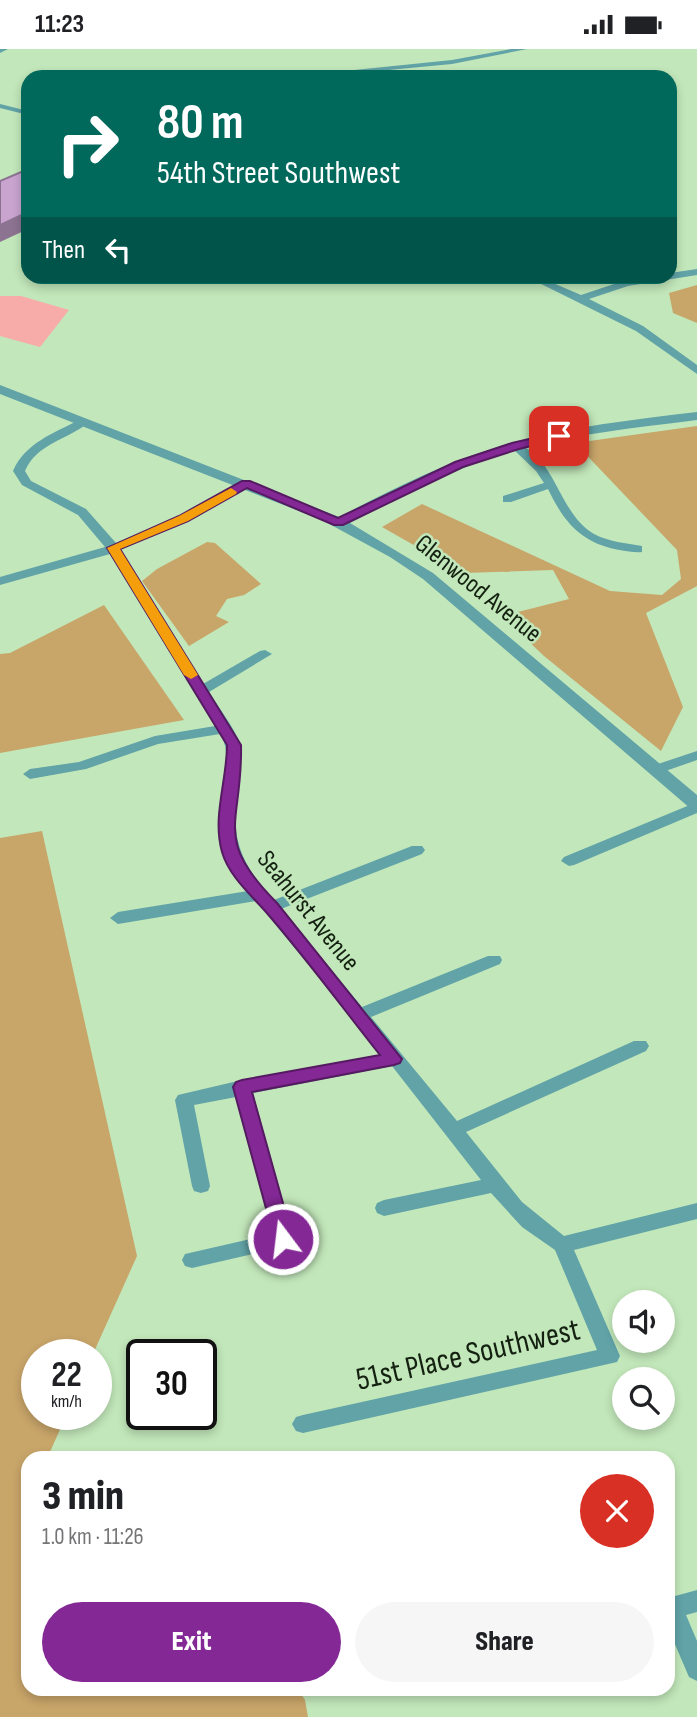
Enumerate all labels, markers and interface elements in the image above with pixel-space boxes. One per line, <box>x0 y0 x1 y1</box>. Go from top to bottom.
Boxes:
text: 11:23 <box>35 9 84 40</box>
text: 80 m <box>157 94 244 153</box>
icon: right <box>42 98 133 189</box>
text: 54th Street Southwest <box>157 154 400 193</box>
icon: left <box>99 231 137 269</box>
text: Then <box>42 235 85 266</box>
pin <box>529 406 589 466</box>
icon: arrive <box>540 417 578 455</box>
street label: Glenwood Avenue <box>408 528 548 650</box>
street label: Seahurst Avenue <box>250 845 366 977</box>
position arrow <box>246 1202 320 1276</box>
map controls <box>612 1290 675 1430</box>
button: sound <box>612 1290 675 1353</box>
street label: 51st Place Southwest <box>352 1310 584 1400</box>
speed limit sign: 30 <box>126 1339 217 1430</box>
text: 22 <box>51 1354 82 1397</box>
button: search <box>612 1367 675 1430</box>
text: km/h <box>51 1391 82 1412</box>
text: 3 min <box>42 1471 124 1522</box>
button: close <box>580 1474 654 1548</box>
text: 1.0 km · 11:26 <box>42 1523 144 1551</box>
button: Exit <box>42 1602 341 1682</box>
button: Share <box>355 1602 654 1682</box>

